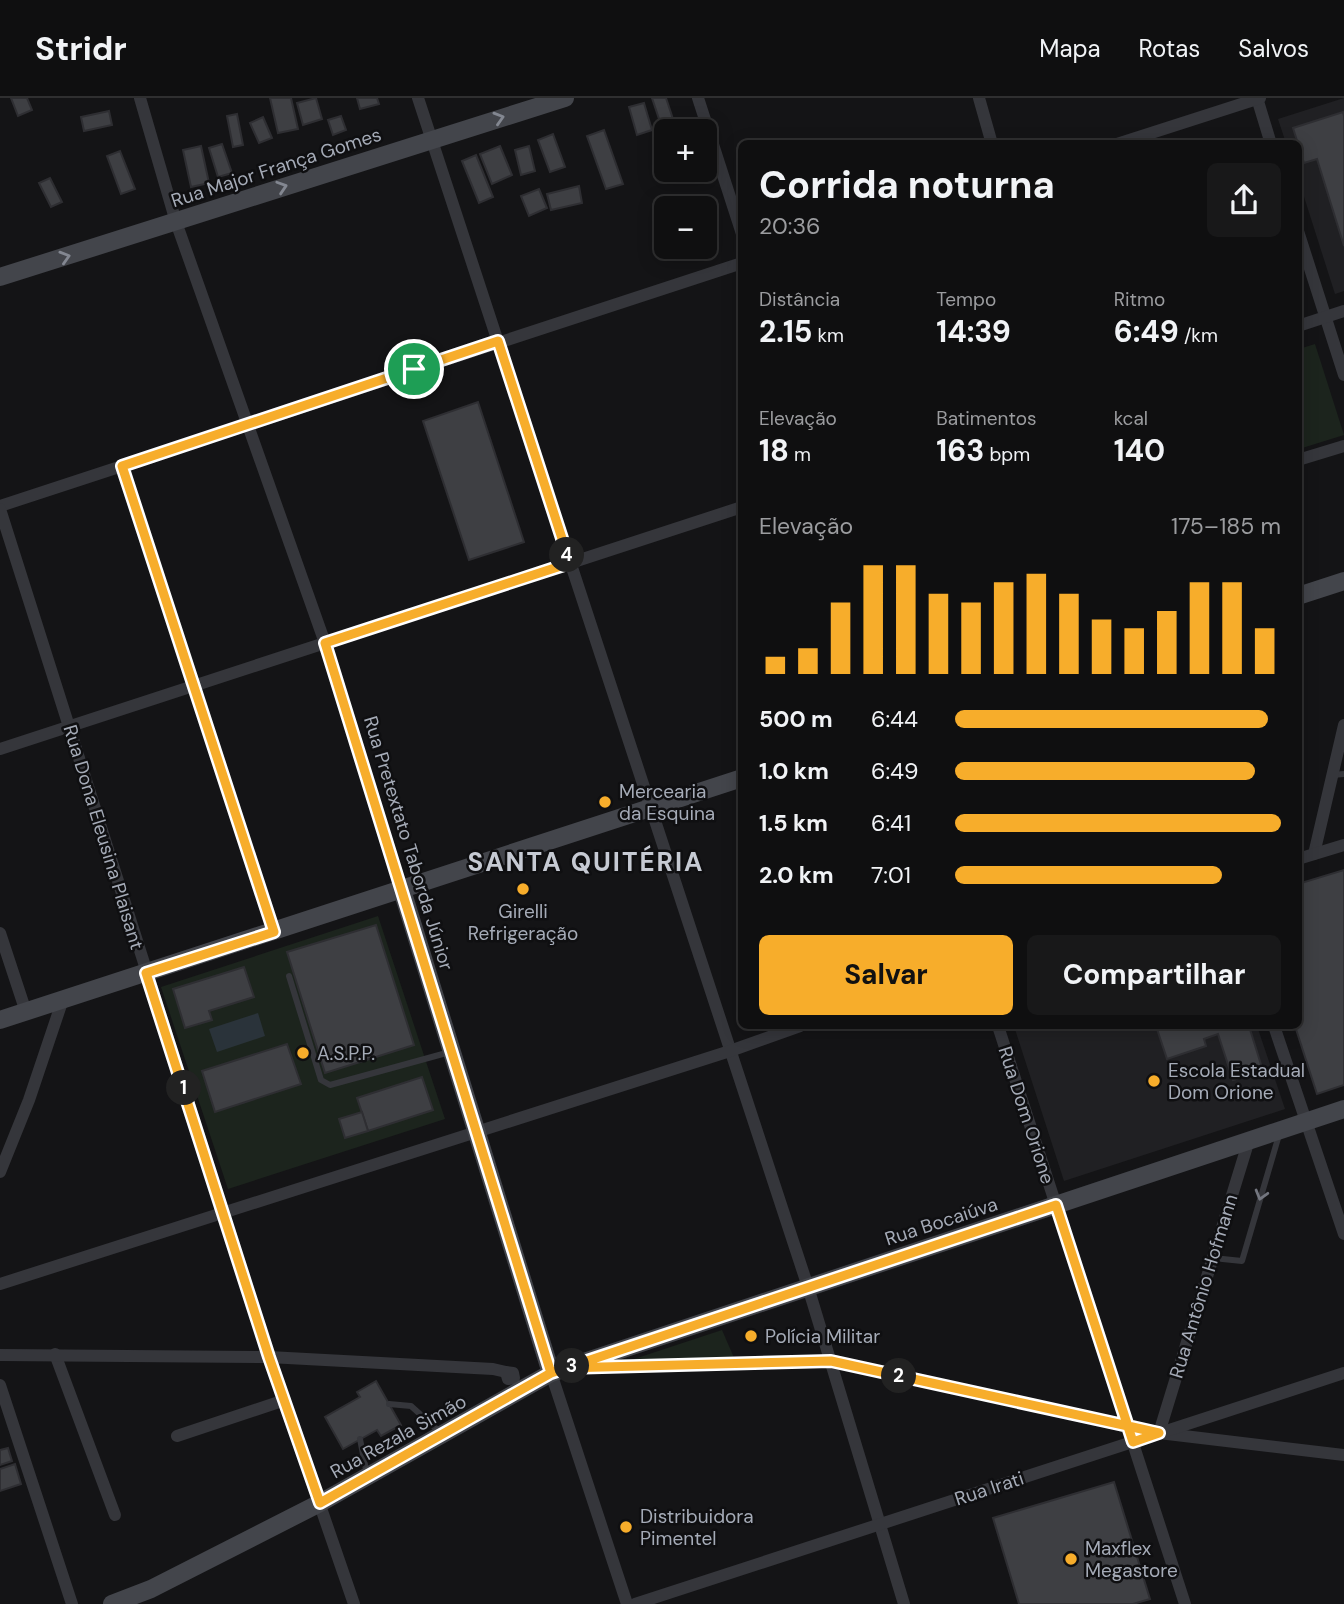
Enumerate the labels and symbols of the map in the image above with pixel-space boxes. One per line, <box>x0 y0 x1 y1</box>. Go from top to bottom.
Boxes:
one-way arrow <box>492 112 504 127</box>
street label: Rua Major França Gomes <box>168 122 384 213</box>
one-way arrow <box>275 181 287 196</box>
one-way arrow <box>59 250 71 265</box>
pin <box>384 339 444 399</box>
pin: 4 <box>550 538 584 573</box>
street label: Rua Pretextato Taborda Júnior <box>358 713 459 973</box>
street label: Rua Dona Eleusina Plaisant <box>57 722 150 953</box>
place label: Mercearia da Esquina <box>619 779 715 826</box>
marker: Mercearia da Esquina <box>597 794 613 810</box>
district label: SANTA QUITÉRIA <box>467 845 705 879</box>
marker: Girelli Refrigeração <box>515 881 531 897</box>
place label: Girelli Refrigeração <box>468 899 578 946</box>
place label: A.S.P.P. <box>317 1041 375 1066</box>
street label: Rua Dom Orione <box>993 1043 1061 1187</box>
marker: A.S.P.P. <box>295 1045 311 1061</box>
place label: Escola Estadual Dom Orione <box>1168 1058 1305 1105</box>
pin: 1 <box>166 1070 202 1105</box>
marker: Escola Estadual Dom Orione <box>1146 1073 1162 1089</box>
one-way arrow <box>1254 1189 1269 1201</box>
street label: Rua Antônio Hofmann <box>1164 1191 1243 1381</box>
street label: Rua Bocaiúva <box>882 1192 1001 1251</box>
place label: Polícia Militar <box>765 1324 880 1349</box>
marker: Polícia Militar <box>743 1328 759 1344</box>
pin: 3 <box>554 1348 590 1384</box>
pin: 2 <box>881 1358 916 1394</box>
street label: Rua Rezala Simão <box>326 1389 471 1484</box>
street label: Rua Irati <box>951 1466 1027 1511</box>
place label: Distribuidora Pimentel <box>640 1504 754 1551</box>
marker: Distribuidora Pimentel <box>618 1519 634 1535</box>
place label: Maxflex Megastore <box>1085 1536 1178 1583</box>
marker: Maxflex Megastore <box>1063 1551 1079 1567</box>

